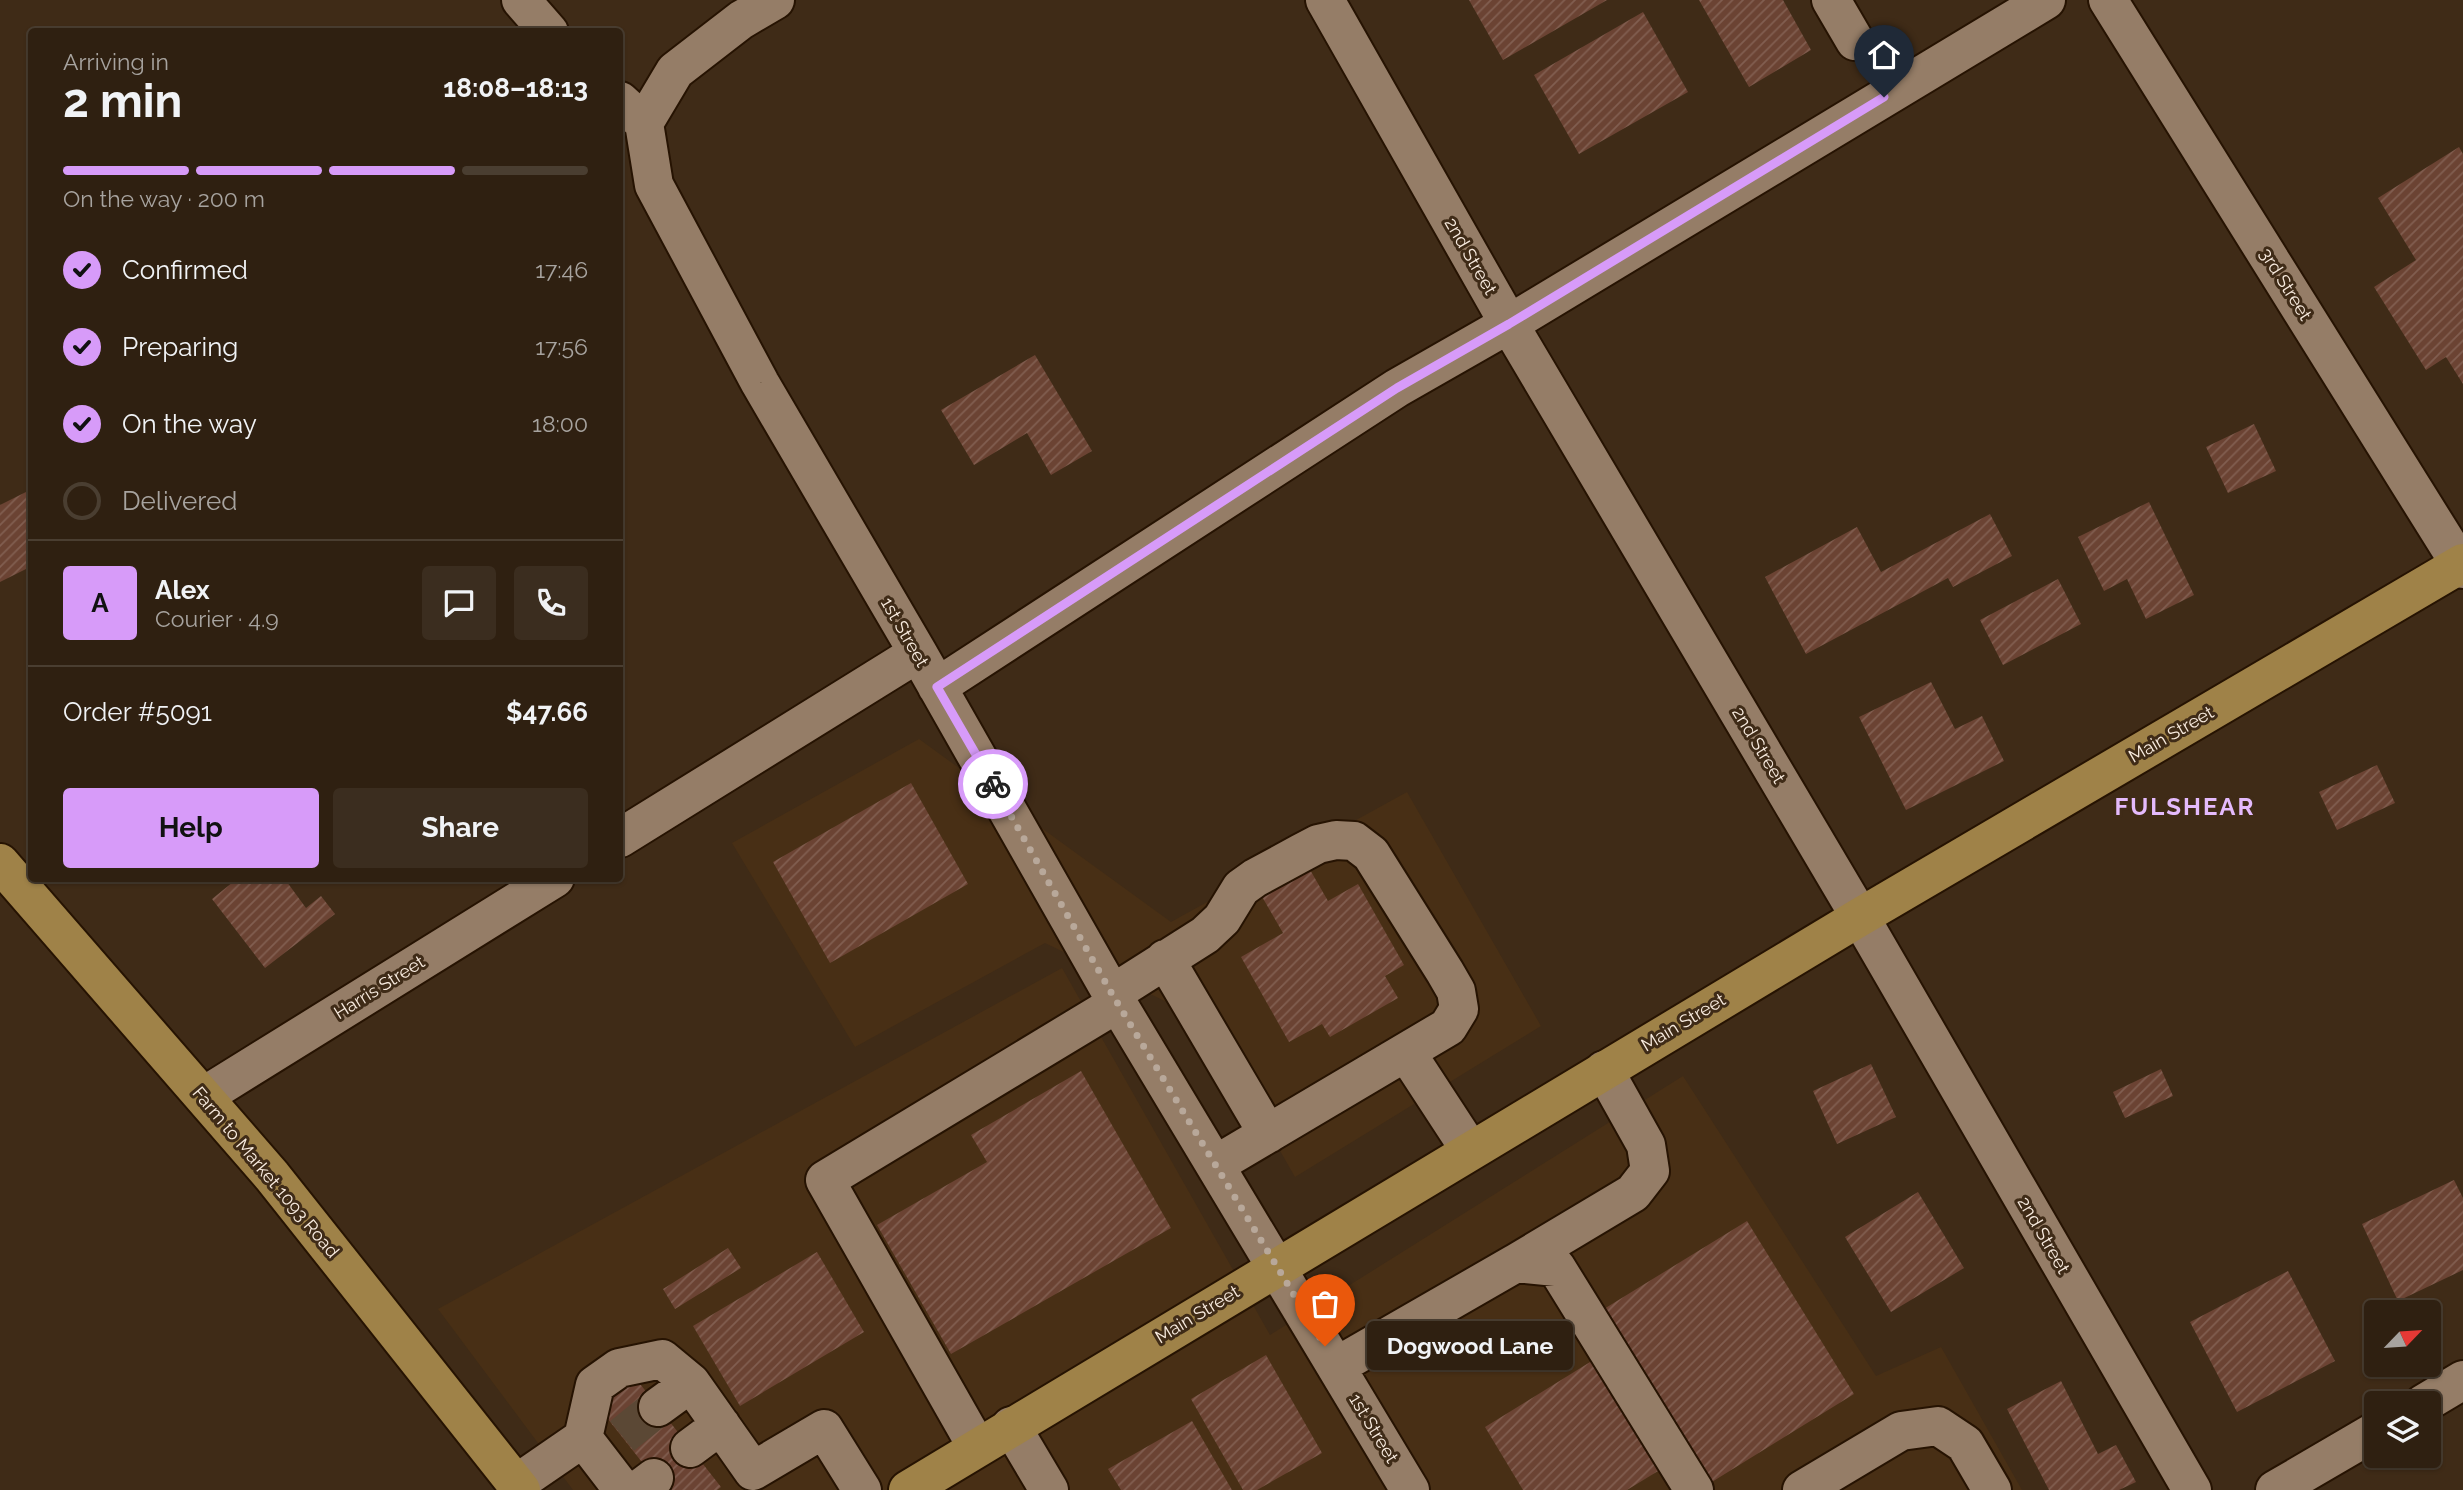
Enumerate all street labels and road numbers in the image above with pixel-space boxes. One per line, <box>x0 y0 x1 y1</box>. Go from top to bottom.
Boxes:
street label: 2nd Street <box>1441 214 1501 298</box>
street label: 3rd Street <box>2256 244 2316 324</box>
street label: 1st Street <box>877 593 933 671</box>
street label: Main Street <box>2125 701 2217 767</box>
street label: 2nd Street <box>1728 703 1790 787</box>
street label: Harris Street <box>330 951 428 1023</box>
street label: Main Street <box>1637 989 1729 1055</box>
street label: Farm to Market 1093 Road <box>188 1082 344 1262</box>
street label: 2nd Street <box>2014 1193 2074 1277</box>
street label: Main Street <box>1151 1281 1243 1347</box>
street label: 1st Street <box>1345 1390 1403 1466</box>

